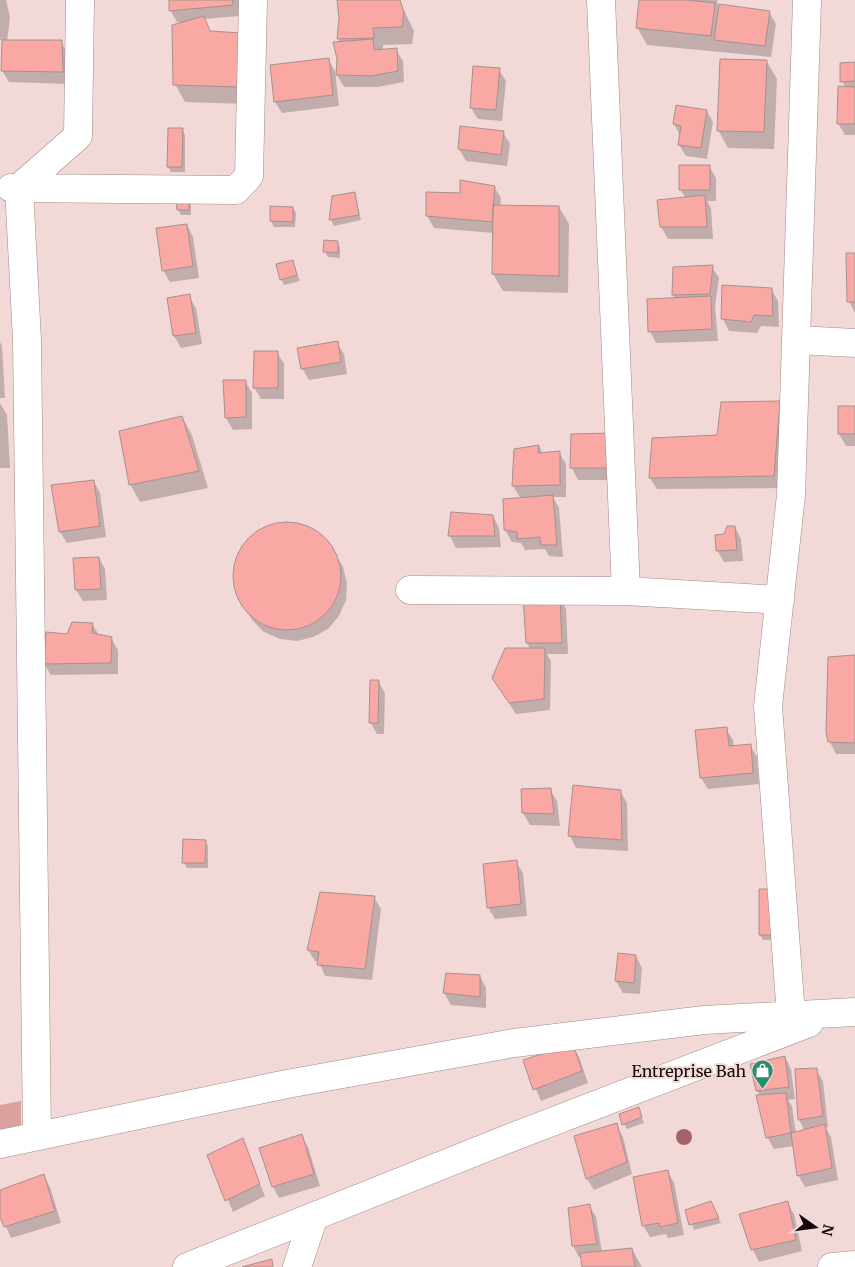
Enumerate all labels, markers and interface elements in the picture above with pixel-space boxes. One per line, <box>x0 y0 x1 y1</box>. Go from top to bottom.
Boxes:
shop icon: Entreprise Bah <box>750 1059 774 1090</box>
place label: Entreprise Bah <box>632 1061 746 1081</box>
north arrow <box>790 1202 840 1252</box>
text: N <box>818 1223 838 1238</box>

